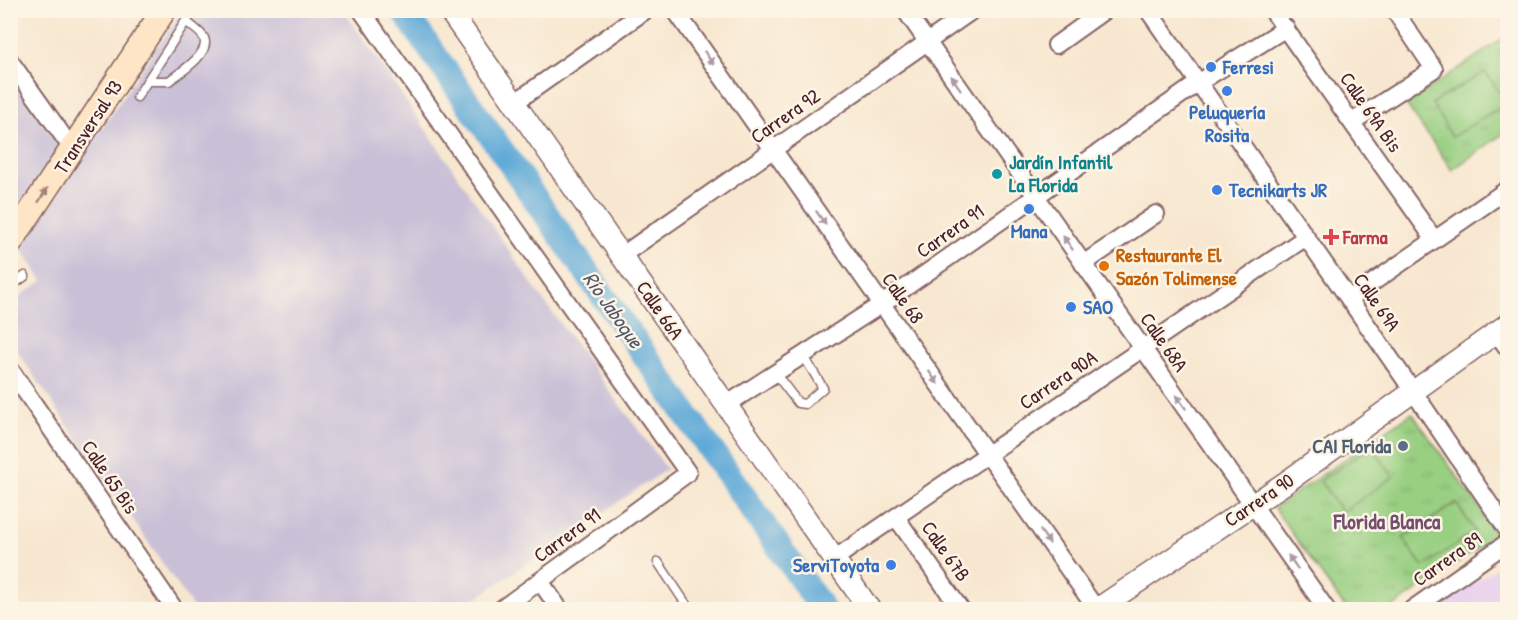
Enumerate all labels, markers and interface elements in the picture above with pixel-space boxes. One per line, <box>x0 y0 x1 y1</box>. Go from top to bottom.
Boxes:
one-way arrow <box>703 50 715 66</box>
place label: Ferresi <box>1222 53 1274 80</box>
marker: Ferresi <box>1204 60 1218 74</box>
street label: Calle 69A Bis <box>1334 66 1409 157</box>
street label: Transversal 93 <box>47 74 128 179</box>
one-way arrow <box>950 76 962 92</box>
street label: Carrera 92 <box>745 82 825 149</box>
marker: Peluquería Rosita <box>1220 84 1234 98</box>
place label: Peluquería Rosita <box>1189 98 1265 148</box>
place label: Jardín Infantil La Florida <box>1009 148 1113 198</box>
marker: Jardín Infantil La Florida <box>990 167 1004 181</box>
place label: Tecnikarts JR <box>1228 176 1327 203</box>
marker: Tecnikarts JR <box>1210 183 1224 197</box>
one-way arrow <box>38 187 49 203</box>
street label: Carrera 91 <box>910 197 989 264</box>
marker: Mana <box>1022 202 1036 216</box>
one-way arrow <box>815 210 826 226</box>
place label: Mana <box>1011 217 1047 244</box>
place label: Farma <box>1342 223 1388 250</box>
marker: Farma <box>1324 230 1338 244</box>
one-way arrow <box>1063 235 1075 250</box>
place label: Restaurante El Sazón Tolimense <box>1116 241 1237 291</box>
marker: Restaurante El Sazón Tolimense <box>1097 259 1111 273</box>
water label: Río Jaboque <box>577 266 651 355</box>
street label: Calle 68 <box>876 267 931 329</box>
street label: Calle 69A <box>1348 267 1407 336</box>
street label: Calle 66A <box>631 275 690 345</box>
place label: SAO <box>1083 293 1113 320</box>
marker: SAO <box>1064 300 1078 314</box>
street label: Calle 68A <box>1134 307 1195 377</box>
street label: Carrera 90A <box>1014 344 1102 415</box>
one-way arrow <box>927 369 939 385</box>
one-way arrow <box>1175 395 1187 411</box>
place label: CAI Florida <box>1312 432 1391 459</box>
street label: Calle 65 Bis <box>76 435 145 519</box>
marker: CAI Florida <box>1396 439 1410 453</box>
street label: Carrera 90 <box>1219 466 1299 533</box>
street label: Carrera 91 <box>528 501 606 568</box>
district label: Florida Blanca <box>1333 507 1441 536</box>
street label: Calle 67B <box>916 515 977 586</box>
street label: Carrera 89 <box>1407 525 1487 592</box>
one-way arrow <box>1039 529 1050 545</box>
place label: ServiToyota <box>793 551 879 579</box>
one-way arrow <box>1287 554 1299 570</box>
marker: ServiToyota <box>884 558 898 572</box>

